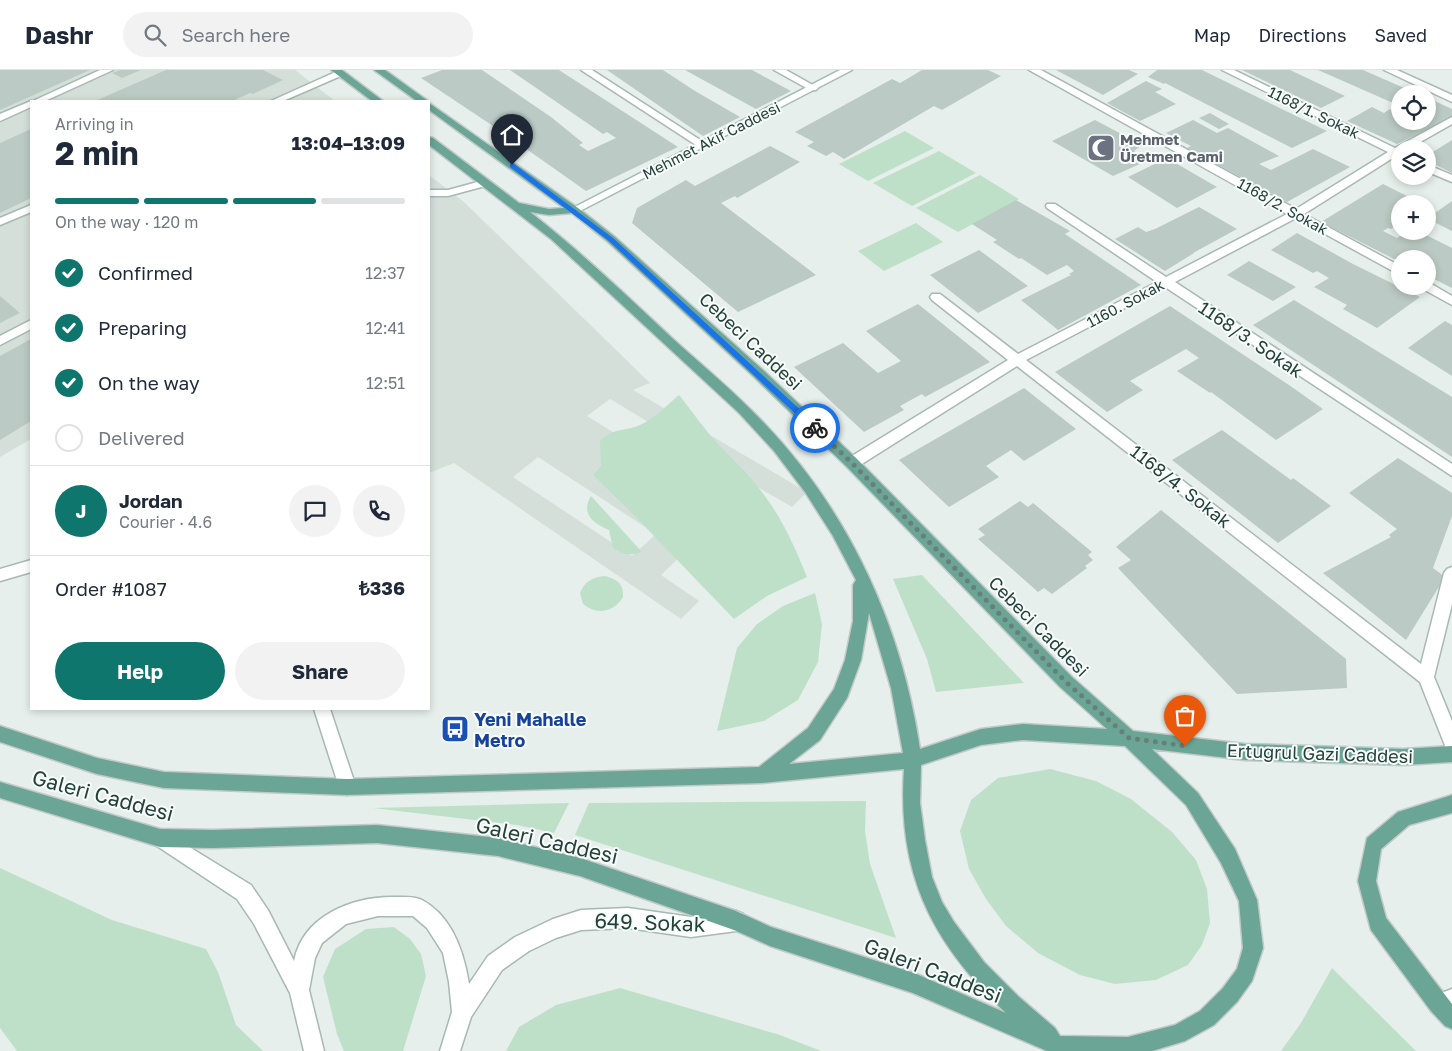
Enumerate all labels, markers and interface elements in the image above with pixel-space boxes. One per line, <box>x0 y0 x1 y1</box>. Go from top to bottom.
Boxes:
search box <box>123 12 473 57</box>
text: Dashr <box>25 20 93 49</box>
icon: search <box>141 21 169 49</box>
text: Search here <box>181 23 290 46</box>
text: Map <box>1194 24 1230 46</box>
text: Directions <box>1258 24 1346 46</box>
text: Saved <box>1374 24 1427 46</box>
street label: 1168/1. Sokak <box>1265 82 1363 142</box>
map controls <box>1391 85 1436 295</box>
button: locate <box>1391 85 1436 130</box>
street label: Mehmet Akif Caddesi <box>639 97 783 183</box>
text: Arriving in <box>55 114 134 134</box>
pin <box>491 114 533 165</box>
icon: home <box>498 121 526 149</box>
place label: Mehmet Üretmen Cami <box>1120 130 1223 165</box>
text: 13:04–13:09 <box>291 131 405 154</box>
mosque icon: Mehmet Üretmen Cami <box>1086 133 1116 163</box>
text: 2 min <box>55 134 139 172</box>
button: layers <box>1391 140 1436 185</box>
street label: 1168/2. Sokak <box>1235 174 1332 239</box>
button: + <box>1391 195 1436 240</box>
text: On the way · 120 m <box>55 212 198 232</box>
button: − <box>1391 250 1436 295</box>
icon: check <box>55 259 83 287</box>
text: Confirmed <box>98 261 193 284</box>
text: 12:37 <box>365 263 405 283</box>
street label: 1160. Sokak <box>1083 275 1167 331</box>
street label: Cebeci Caddesi <box>695 288 807 394</box>
street label: 1168/3. Sokak <box>1195 296 1307 382</box>
icon: check <box>55 314 83 342</box>
text: Preparing <box>98 316 187 339</box>
text: 12:41 <box>366 318 405 338</box>
icon: check <box>55 369 83 397</box>
text: On the way <box>98 371 200 394</box>
text: 12:51 <box>366 373 405 393</box>
courier <box>790 403 840 453</box>
icon: bike <box>801 414 829 442</box>
text: Delivered <box>98 426 185 449</box>
street label: 1168/4. Sokak <box>1126 440 1236 532</box>
button: chat <box>289 485 341 537</box>
button: phone <box>353 485 405 537</box>
text: Jordan <box>119 489 183 512</box>
text: J <box>76 499 86 522</box>
text: Courier · 4.6 <box>119 512 212 532</box>
street label: Cebeci Caddesi <box>984 571 1094 681</box>
text: ₺336 <box>359 576 405 599</box>
text: Order #1087 <box>55 577 167 600</box>
button: Help <box>55 642 225 700</box>
button: Share <box>235 642 405 700</box>
pin <box>1164 695 1206 746</box>
icon: bag <box>1171 702 1199 730</box>
place label: Yeni Mahalle Metro <box>474 708 587 751</box>
bus stop icon: Yeni Mahalle Metro <box>440 714 470 744</box>
street label: Ertuğrul Gazi Caddesi <box>1226 739 1414 767</box>
street label: Galeri Caddesi <box>29 764 177 826</box>
street label: Galeri Caddesi <box>473 811 621 869</box>
street label: 649. Sokak <box>594 907 706 937</box>
street label: Galeri Caddesi <box>860 932 1006 1008</box>

